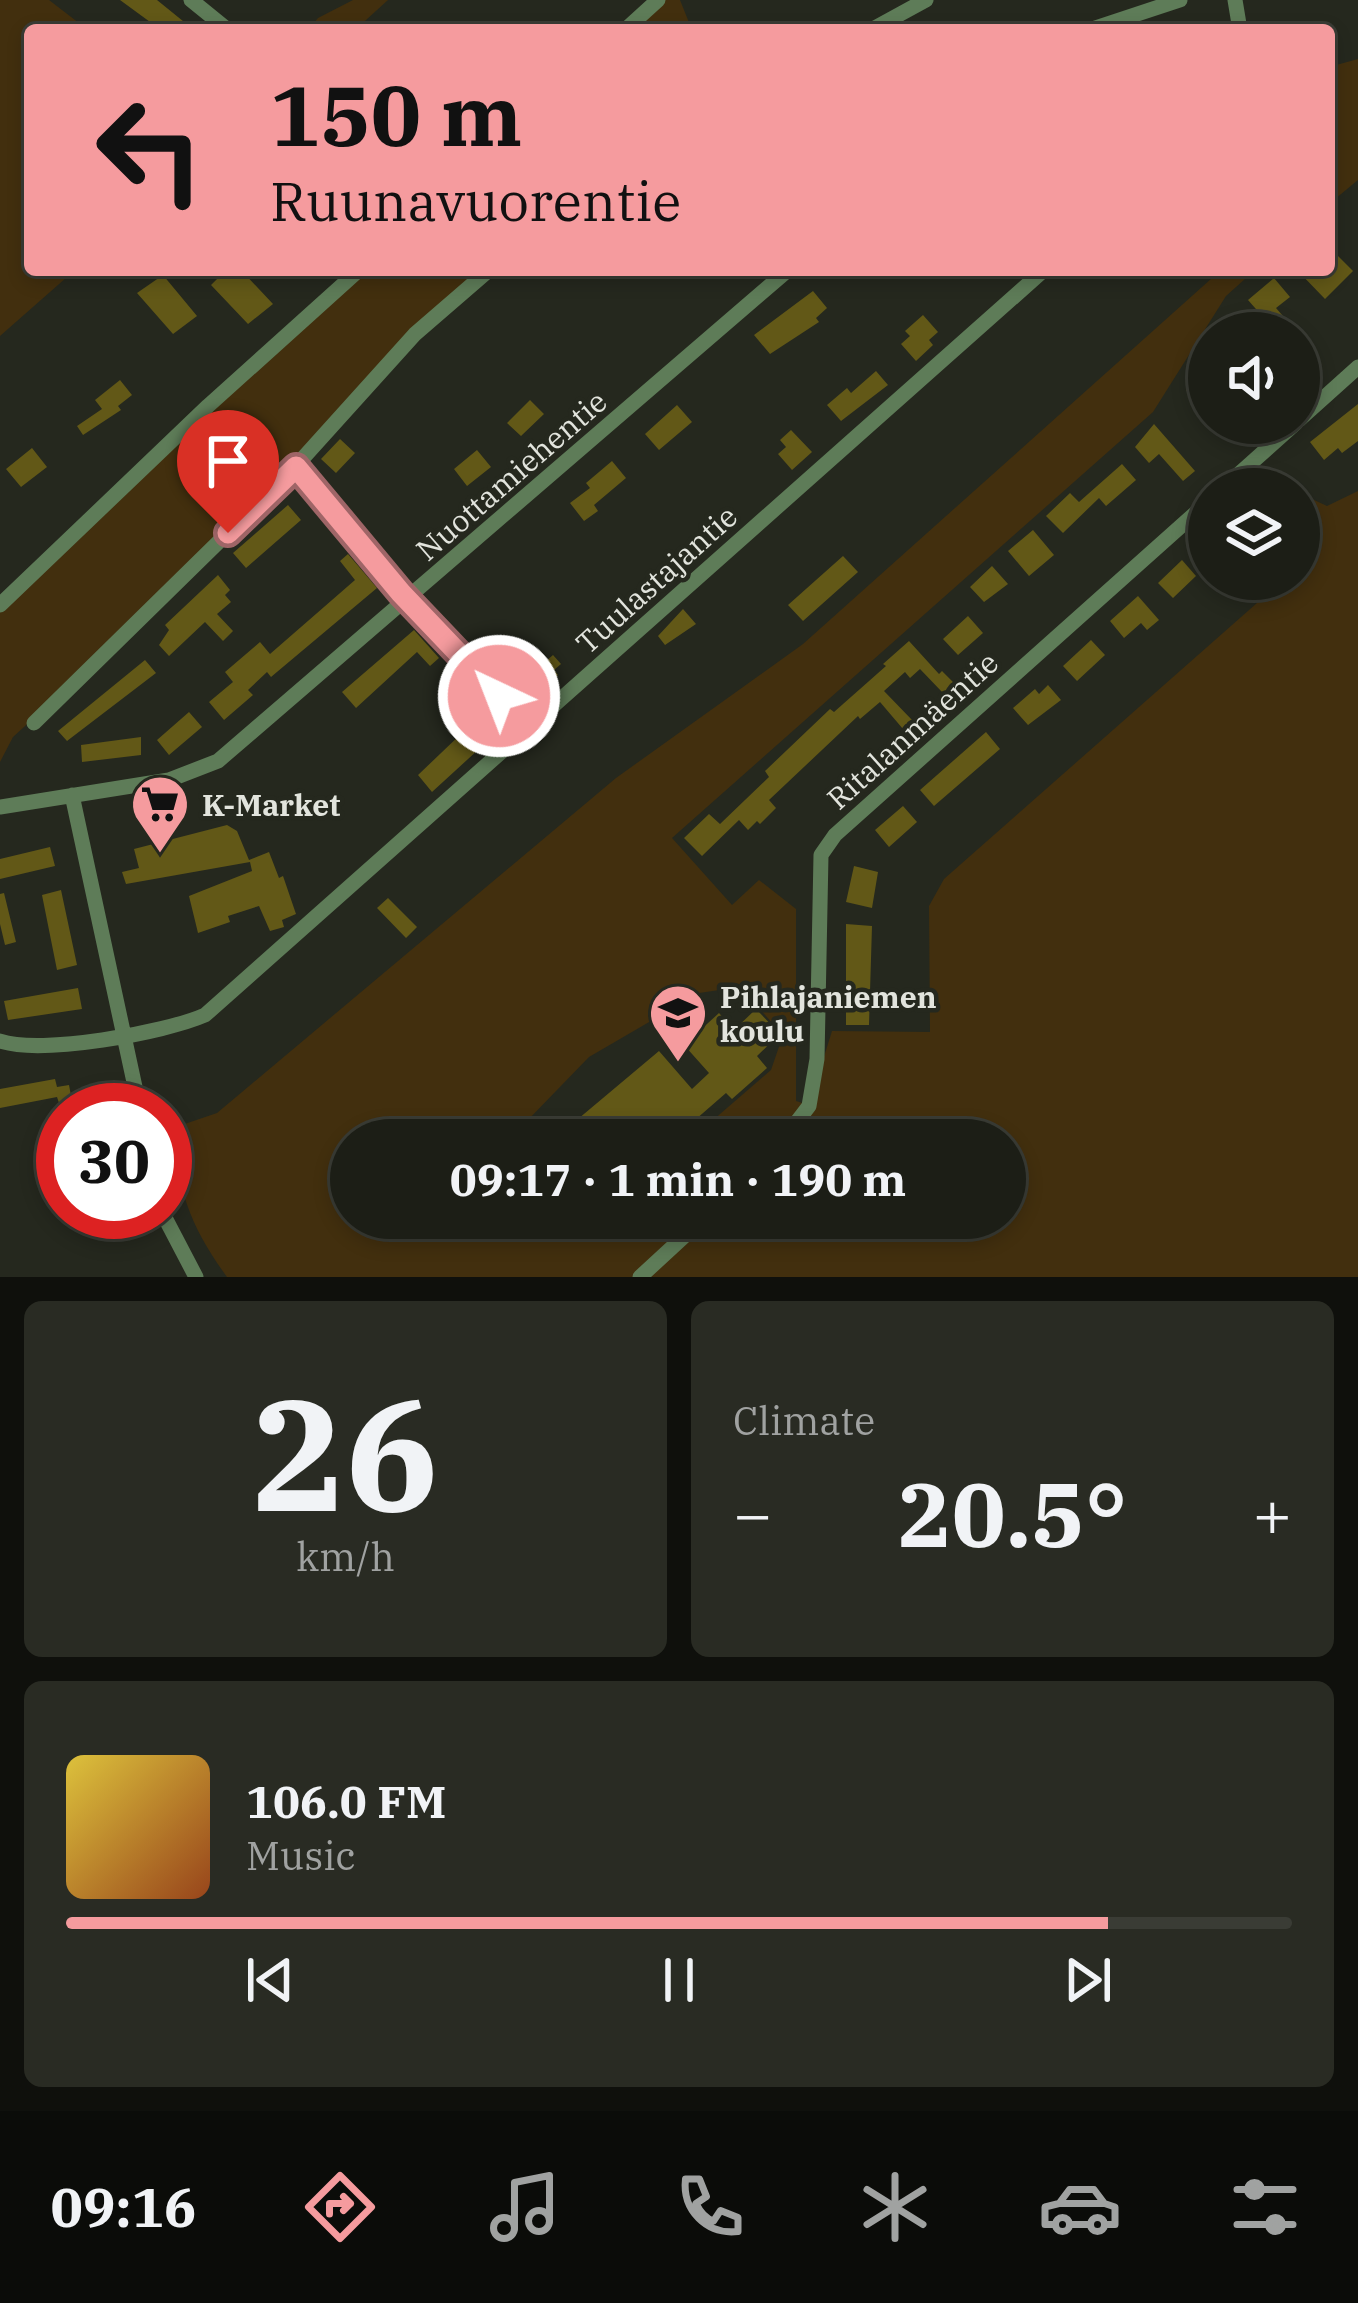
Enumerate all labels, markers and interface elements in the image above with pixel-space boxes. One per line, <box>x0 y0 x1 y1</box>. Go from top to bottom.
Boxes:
text: 150 m <box>270 60 522 169</box>
icon: left <box>72 72 228 228</box>
text: Ruunavuorentie <box>270 166 681 236</box>
map controls <box>1188 312 1320 600</box>
button: sound <box>1188 312 1320 444</box>
street label: Nuottamiehentie <box>408 381 614 569</box>
pin <box>177 410 279 533</box>
icon: arrive <box>195 428 261 494</box>
button: layers <box>1188 468 1320 600</box>
street label: Tuulastajantie <box>567 496 745 662</box>
position arrow <box>436 633 562 759</box>
street label: Ritalanmäentie <box>818 643 1006 817</box>
supermarket icon: K-Market <box>129 773 191 855</box>
place label: K-Market <box>202 785 340 824</box>
place label: Pihlajaniemen koulu <box>720 977 937 1050</box>
school or university icon: Pihlajaniemen koulu <box>647 982 709 1064</box>
speed limit sign: 30 <box>36 1083 192 1239</box>
text: 09:17 · 1 min · 190 m <box>450 1150 906 1208</box>
text: 26 <box>252 1351 439 1554</box>
text: Climate <box>733 1395 875 1446</box>
text: 20.5° <box>898 1455 1127 1572</box>
text: − <box>733 1470 773 1556</box>
text: + <box>1252 1470 1292 1556</box>
text: km/h <box>296 1531 395 1582</box>
text: 106.0 FM <box>246 1772 446 1830</box>
text: Music <box>246 1830 356 1881</box>
icon: previous <box>237 1947 303 2013</box>
icon: pause <box>646 1947 712 2013</box>
icon: next <box>1055 1947 1121 2013</box>
icon: directions <box>298 2165 382 2249</box>
icon: music <box>483 2165 567 2249</box>
icon: phone <box>668 2165 752 2249</box>
icon: climate <box>853 2165 937 2249</box>
icon: car <box>1038 2165 1122 2249</box>
icon: filters <box>1223 2165 1307 2249</box>
text: 09:16 <box>51 2172 197 2242</box>

